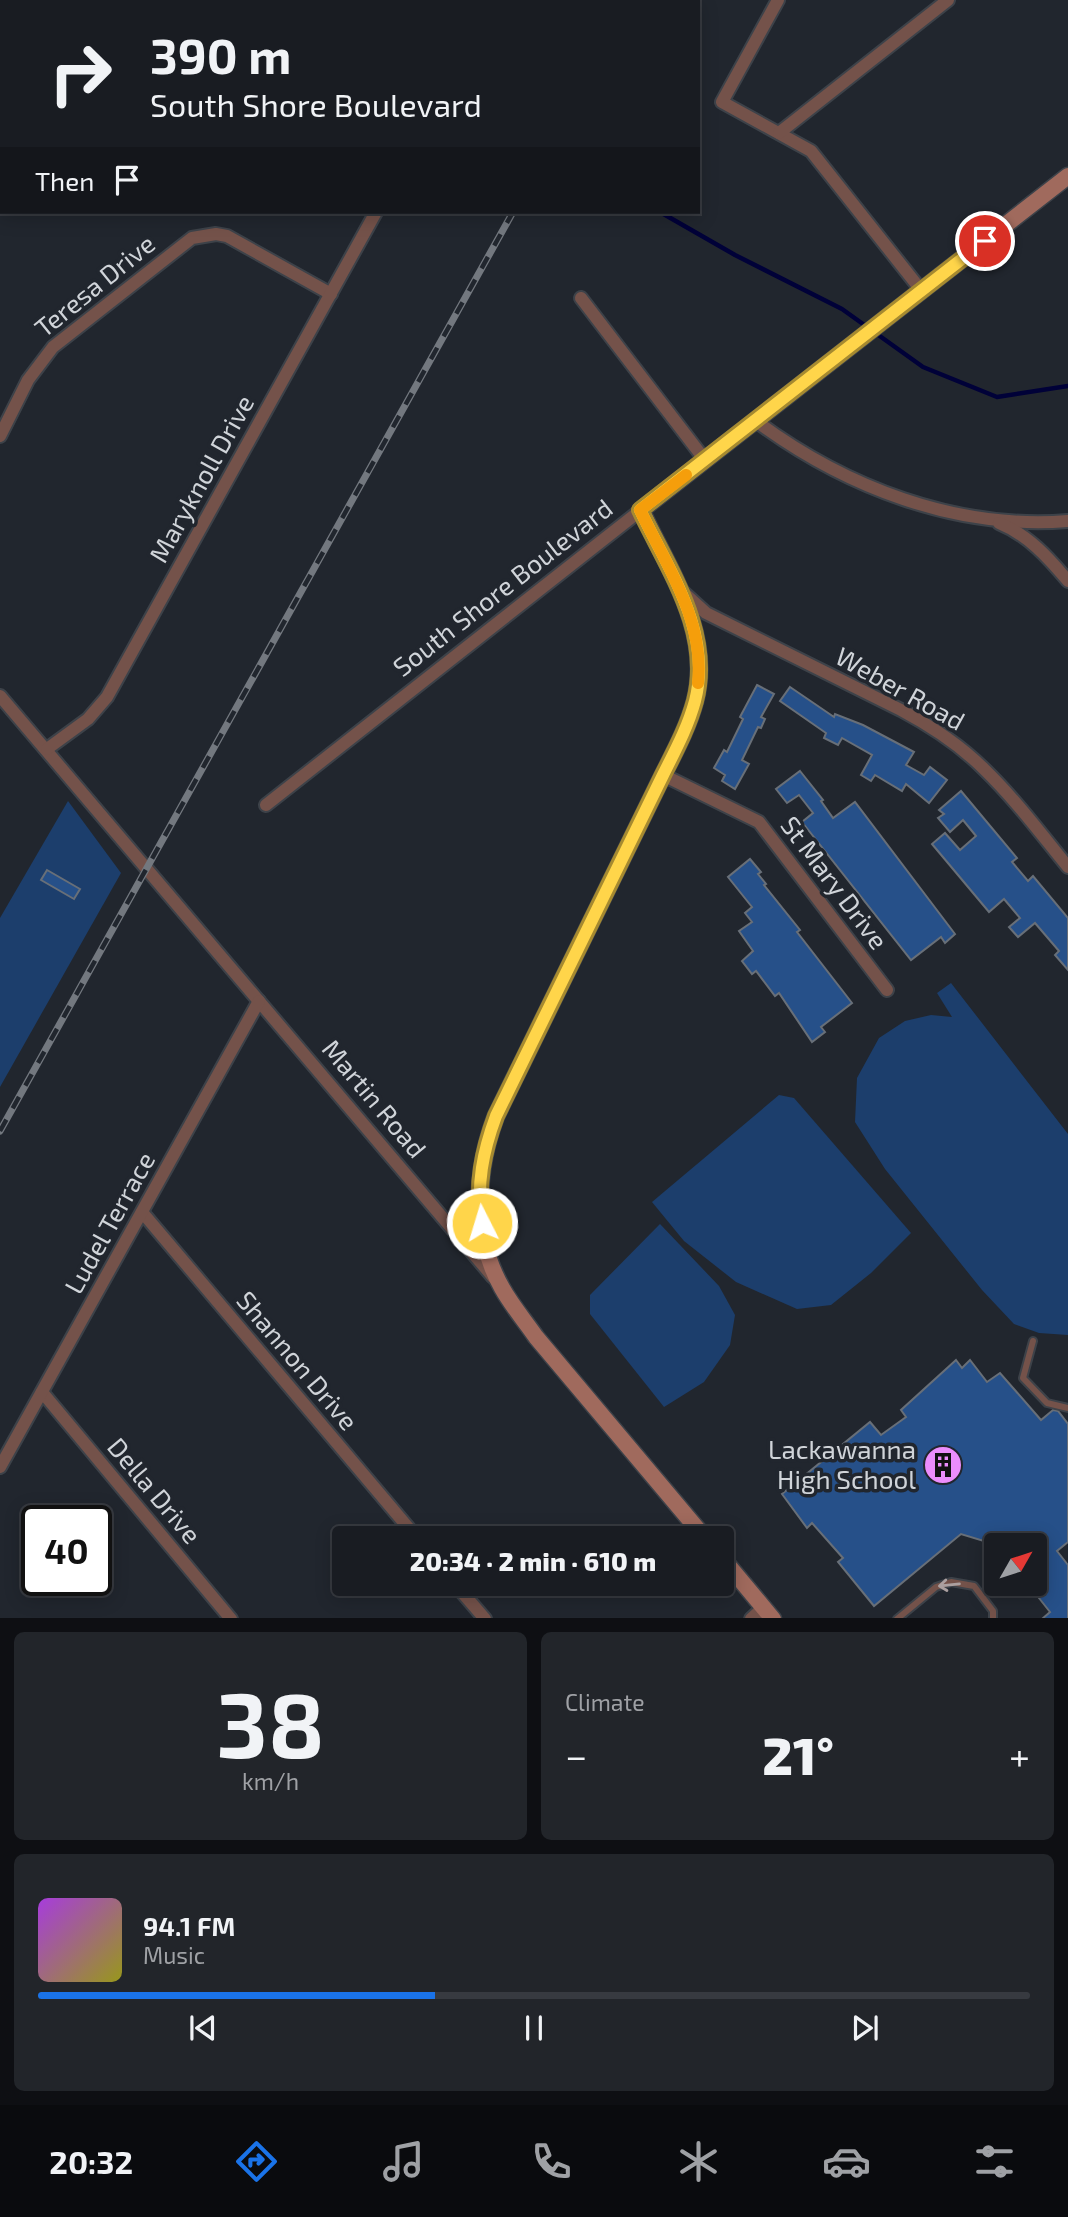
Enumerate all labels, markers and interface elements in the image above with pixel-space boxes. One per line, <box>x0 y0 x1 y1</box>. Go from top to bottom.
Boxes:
text: 390 m <box>150 25 291 84</box>
icon: right <box>35 28 126 119</box>
text: South Shore Boulevard <box>150 85 482 123</box>
icon: arrive <box>108 161 146 199</box>
text: Then <box>35 165 94 196</box>
pin <box>955 211 1015 271</box>
icon: arrive <box>966 222 1004 260</box>
street label: Teresa Drive <box>28 227 160 343</box>
street label: Maryknoll Drive <box>142 389 259 567</box>
street label: South Shore Boulevard <box>386 492 618 682</box>
street label: Weber Road <box>831 640 971 736</box>
street label: St Mary Drive <box>775 810 895 955</box>
street label: Martin Road <box>317 1033 434 1163</box>
street label: Ludel Terrace <box>57 1146 160 1298</box>
position arrow <box>445 1186 519 1260</box>
street label: Shannon Drive <box>231 1284 365 1436</box>
street label: Della Drive <box>102 1431 208 1549</box>
place label: Lackawanna High School <box>768 1433 916 1494</box>
building icon: Lackawanna High School <box>922 1444 964 1486</box>
speed limit sign: 40 <box>21 1505 112 1596</box>
north arrow <box>984 1533 1046 1596</box>
map controls <box>984 1533 1047 1596</box>
text: 20:34 · 2 min · 610 m <box>410 1545 656 1576</box>
one-way arrow <box>938 1579 961 1592</box>
text: 38 <box>216 1667 325 1776</box>
text: Climate <box>565 1688 645 1716</box>
text: 21° <box>762 1723 834 1785</box>
text: − <box>565 1732 587 1778</box>
text: + <box>1009 1732 1030 1778</box>
text: km/h <box>242 1767 299 1795</box>
text: 94.1 FM <box>143 1910 235 1941</box>
text: Music <box>143 1941 205 1969</box>
icon: previous <box>184 2009 222 2047</box>
icon: pause <box>515 2009 553 2047</box>
icon: next <box>846 2009 884 2047</box>
icon: directions <box>232 2137 281 2186</box>
icon: music <box>379 2137 428 2186</box>
icon: phone <box>527 2137 576 2186</box>
icon: climate <box>674 2137 723 2186</box>
icon: car <box>822 2137 871 2186</box>
icon: filters <box>970 2137 1019 2186</box>
text: 20:32 <box>49 2142 133 2180</box>

